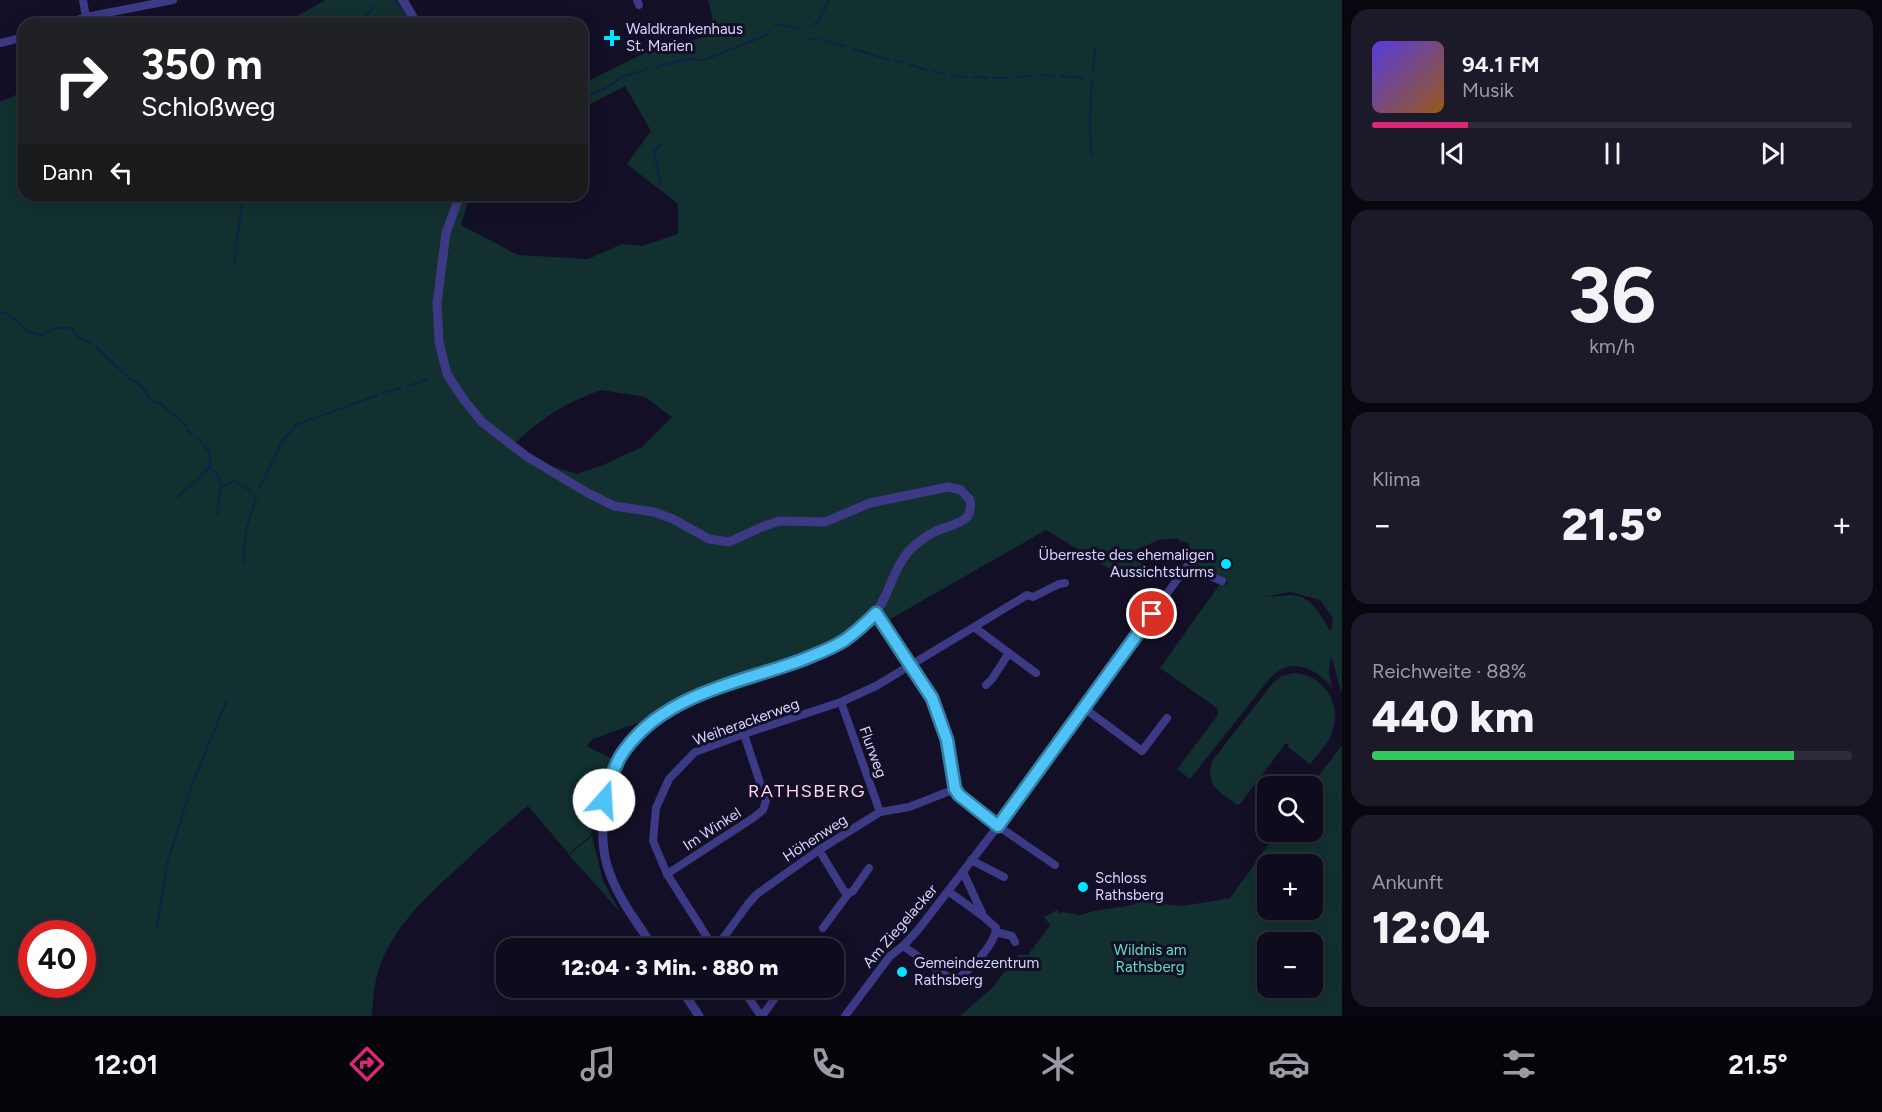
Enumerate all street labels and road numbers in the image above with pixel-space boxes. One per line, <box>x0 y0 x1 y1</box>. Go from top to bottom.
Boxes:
street label: Weiherackerweg <box>690 694 802 750</box>
street label: Flurweg <box>855 724 891 780</box>
street label: Im Winkel <box>680 804 744 854</box>
street label: Höhenweg <box>779 810 851 866</box>
street label: Am Ziegelacker <box>859 881 941 971</box>

